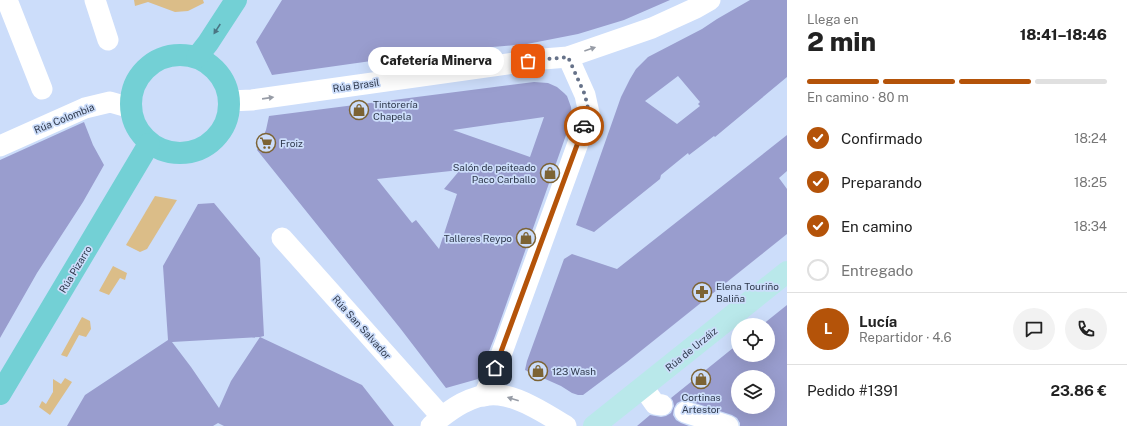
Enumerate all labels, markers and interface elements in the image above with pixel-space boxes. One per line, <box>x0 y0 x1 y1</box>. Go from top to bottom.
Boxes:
text: Llega en <box>807 12 858 27</box>
one-way arrow <box>213 24 221 34</box>
text: 2 min <box>807 26 876 57</box>
text: 18:41–18:46 <box>1020 26 1107 43</box>
pin <box>511 44 545 78</box>
one-way arrow <box>584 46 596 52</box>
callout: Cafetería Minerva <box>368 47 504 75</box>
icon: bag <box>517 50 539 72</box>
text: Cafetería Minerva <box>380 53 492 68</box>
street label: Rúa Brasil <box>332 76 380 94</box>
text: En camino · 80 m <box>807 90 909 105</box>
one-way arrow <box>262 95 274 101</box>
place label: Tintorería Chapela <box>373 98 418 122</box>
shop icon: Tintorería Chapela <box>348 99 370 121</box>
street label: Rúa Colombia <box>32 100 96 136</box>
courier <box>564 106 604 146</box>
icon: car <box>573 115 595 137</box>
icon: check <box>807 127 829 149</box>
text: Confirmado <box>841 130 922 147</box>
text: 18:24 <box>1074 131 1107 146</box>
supermarket icon: Froiz <box>255 132 277 154</box>
place label: Froiz <box>280 137 303 149</box>
place label: Salón de peiteado Paco Carballo <box>453 161 536 185</box>
shop icon: Salón de peiteado Paco Carballo <box>539 162 561 184</box>
icon: check <box>807 171 829 193</box>
text: Preparando <box>841 174 922 191</box>
text: 18:25 <box>1074 175 1107 190</box>
icon: check <box>807 215 829 237</box>
text: En camino <box>841 218 913 235</box>
text: 18:34 <box>1074 219 1107 234</box>
shop icon: Talleres Reypo <box>515 227 537 249</box>
place label: Talleres Reypo <box>444 232 512 244</box>
street label: Rúa Pizarro <box>56 243 94 295</box>
text: Entregado <box>841 262 913 279</box>
place label: Elena Touriño Baliña <box>716 280 779 304</box>
pharmacy icon: Elena Touriño Baliña <box>691 281 713 303</box>
street label: Rúa San Salvador <box>330 293 394 361</box>
button: chat <box>1013 308 1055 350</box>
button: phone <box>1065 308 1107 350</box>
text: Lucía <box>859 313 897 330</box>
map controls <box>731 318 775 414</box>
button: locate <box>731 318 775 362</box>
text: L <box>824 320 832 337</box>
street label: Rúa de Urzáiz <box>663 324 719 373</box>
text: Repartidor · 4.6 <box>859 330 952 345</box>
pin <box>478 351 512 385</box>
icon: home <box>484 357 506 379</box>
shop icon: 123 Wash <box>527 360 549 382</box>
place label: 123 Wash <box>552 365 596 377</box>
shop icon: Cortinas Artestor <box>690 368 712 390</box>
button: layers <box>731 370 775 414</box>
text: Pedido #1391 <box>807 382 899 399</box>
text: 23.86 € <box>1050 382 1107 399</box>
place label: Cortinas Artestor <box>681 391 721 415</box>
one-way arrow <box>506 396 518 402</box>

